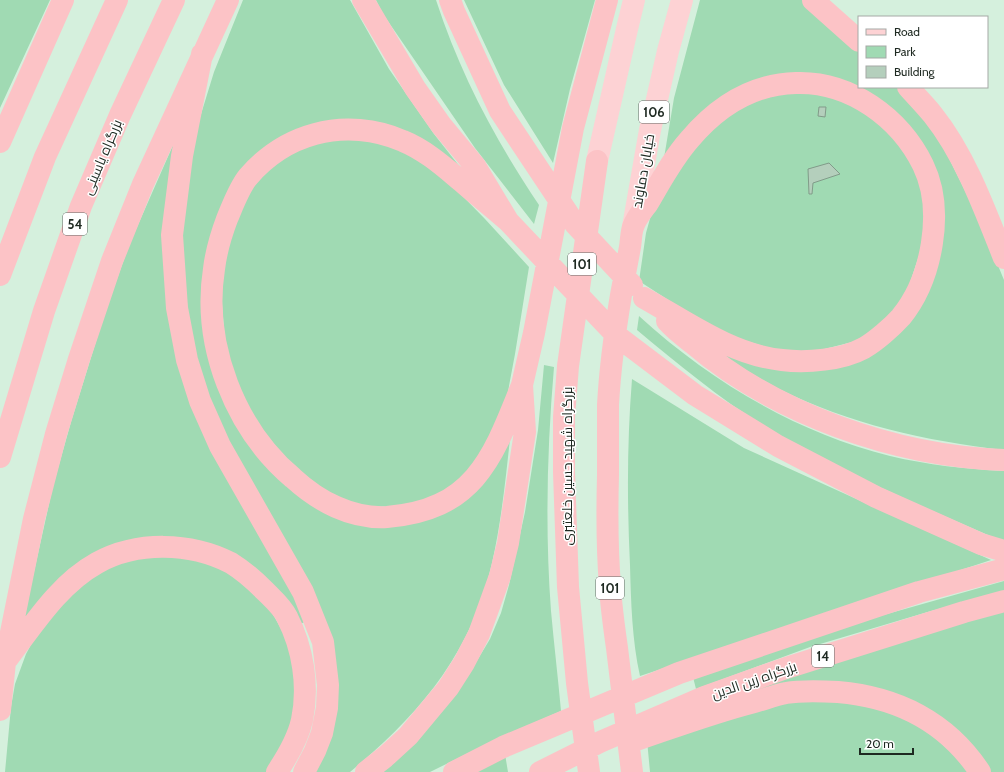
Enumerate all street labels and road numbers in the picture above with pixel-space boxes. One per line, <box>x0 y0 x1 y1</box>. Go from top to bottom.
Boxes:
road number: 106 <box>639 101 669 123</box>
street label: بزرگراه یاسینی <box>78 116 126 198</box>
street label: خیابان دماوند <box>628 132 658 210</box>
road number: 54 <box>63 213 87 235</box>
road number: 101 <box>568 253 596 275</box>
street label: بزرگراه شهید حسین خلعتبری <box>558 387 576 545</box>
road number: 101 <box>596 577 624 599</box>
road number: 14 <box>812 645 834 667</box>
street label: بزرگراه زین الدین <box>709 657 799 703</box>

